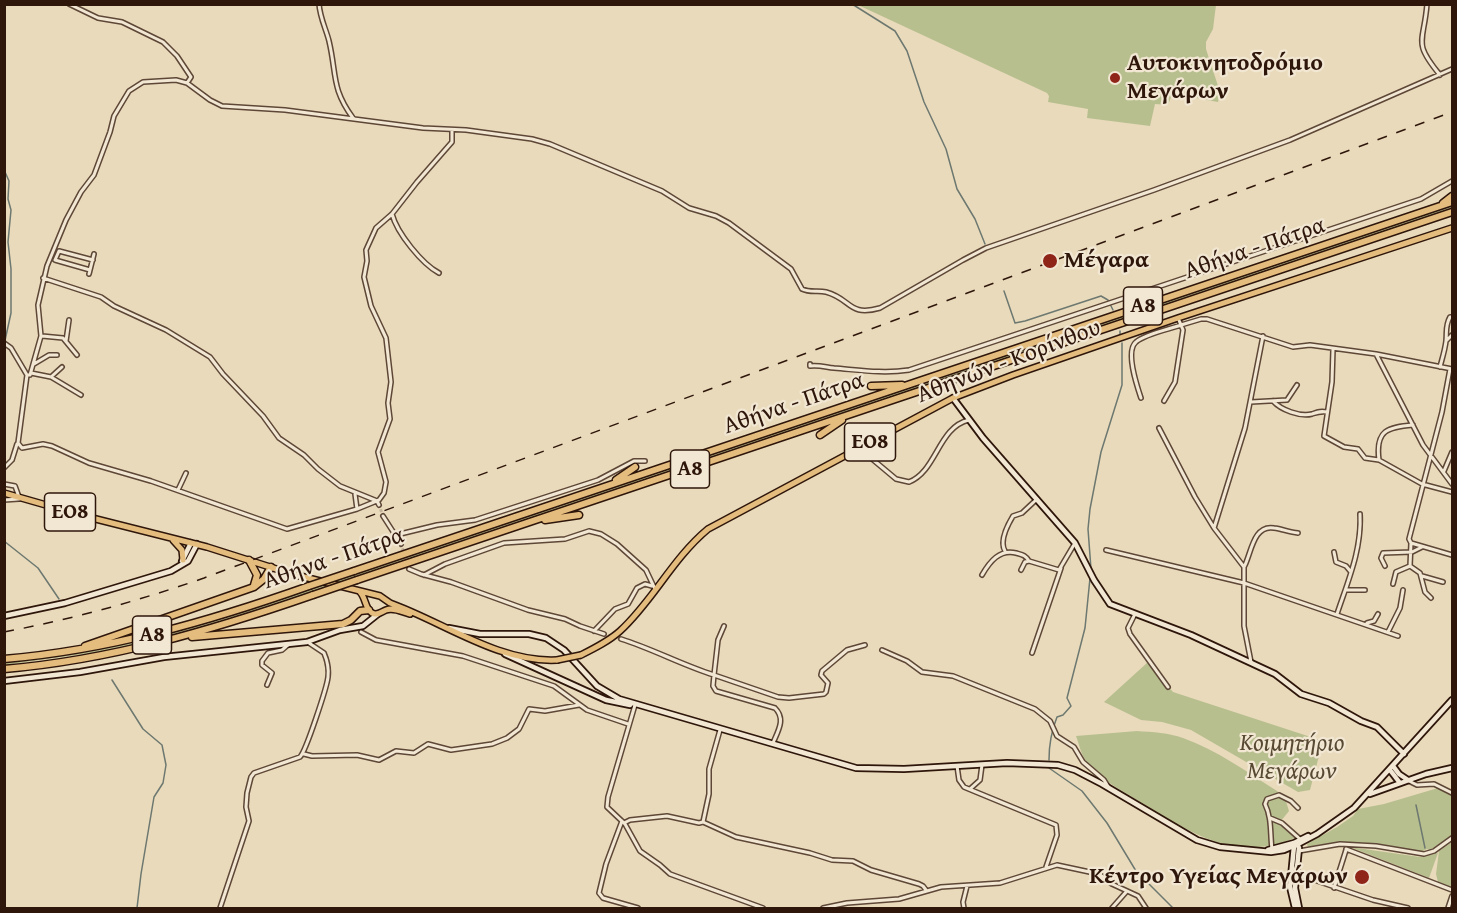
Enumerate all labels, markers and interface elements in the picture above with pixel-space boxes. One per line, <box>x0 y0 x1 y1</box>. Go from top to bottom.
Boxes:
place label: Αυτοκινητοδρόμιο Μεγάρων <box>1127 50 1323 106</box>
marker: Αυτοκινητοδρόμιο Μεγάρων <box>1108 71 1122 85</box>
street label: Αθήνα - Πάτρα <box>1181 211 1329 287</box>
place label: Μέγαρα <box>1064 247 1149 275</box>
marker: Μέγαρα <box>1041 252 1059 270</box>
road number: Α8 <box>1124 287 1162 325</box>
street label: Αθηνών - Κορίνθου <box>913 314 1105 410</box>
street label: Αθήνα - Πάτρα <box>720 366 868 442</box>
road number: ΕΟ8 <box>844 423 896 461</box>
road number: Α8 <box>670 450 710 488</box>
road number: ΕΟ8 <box>44 493 96 531</box>
street label: Αθήνα - Πάτρα <box>260 521 408 597</box>
road number: Α8 <box>132 616 172 654</box>
park label: Κοιμητήριο Μεγάρων <box>1240 730 1344 786</box>
place label: Κέντρο Υγείας Μεγάρων <box>1089 863 1348 891</box>
marker: Κέντρο Υγείας Μεγάρων <box>1353 868 1371 886</box>

